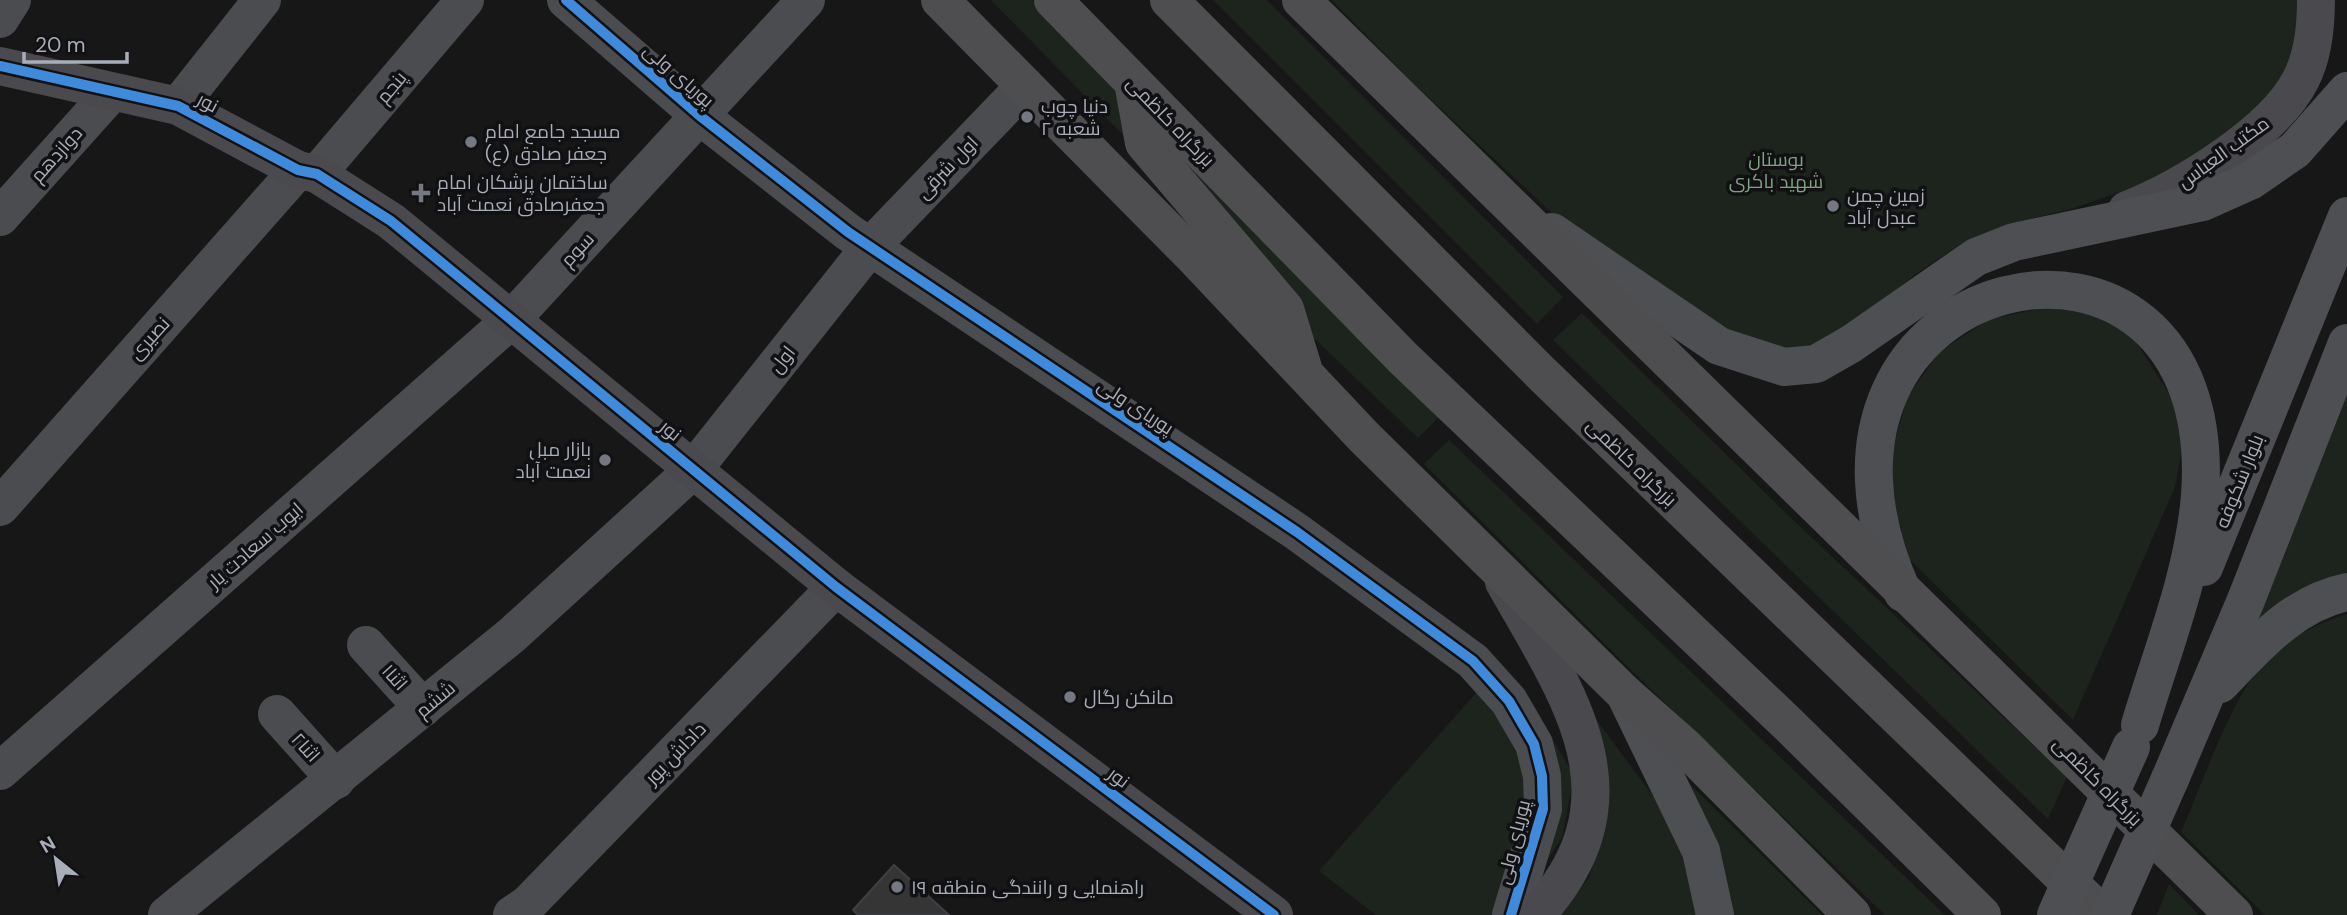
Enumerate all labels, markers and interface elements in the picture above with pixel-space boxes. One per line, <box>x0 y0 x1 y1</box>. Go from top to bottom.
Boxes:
scale bar <box>24 21 128 65</box>
text: 20 m <box>35 31 86 59</box>
street label: پوریای ولی <box>638 38 719 113</box>
street label: پنجم <box>371 66 413 109</box>
street label: بزرگراه کاظمی <box>1121 71 1220 172</box>
street label: نور <box>192 86 223 118</box>
place label: دنیا چوب شعبه ۲ <box>1041 94 1108 141</box>
marker: دنیا چوب شعبه ۲ <box>1019 109 1035 125</box>
street label: مکتب العباس <box>2172 111 2274 194</box>
place label: مسجد جامع امام جعفر صادق (ع) <box>485 119 620 167</box>
street label: دوازدهم <box>25 121 89 188</box>
street label: اول شرقی <box>911 130 984 204</box>
marker: مسجد جامع امام جعفر صادق (ع) <box>463 134 479 150</box>
park label: بوستان شهید باکری <box>1729 147 1823 194</box>
place label: ساختمان پزشکان امام جعفرصادق نعمت آباد <box>437 170 608 217</box>
marker: ساختمان پزشکان امام جعفرصادق نعمت آباد <box>411 183 431 203</box>
place label: زمین چمن عبدل آباد <box>1847 183 1925 230</box>
marker: زمین چمن عبدل آباد <box>1825 198 1841 214</box>
street label: سوم <box>555 227 600 273</box>
street label: نصیری <box>123 312 175 365</box>
street label: اول <box>764 341 801 378</box>
street label: پوریای ولی <box>1093 372 1179 440</box>
street label: نور <box>654 413 687 447</box>
street label: بزرگراه کاظمی <box>1581 413 1682 512</box>
street label: بلوار شکوفه <box>2209 431 2270 532</box>
place label: بازار مبل نعمت آباد <box>515 437 591 484</box>
marker: بازار مبل نعمت آباد <box>597 452 613 468</box>
street label: ایوب سعادت یار <box>201 497 309 595</box>
street label: اثنا۱ <box>376 659 413 696</box>
street label: ششم <box>410 675 461 724</box>
place label: مانکن رگال <box>1084 685 1174 710</box>
marker: مانکن رگال <box>1062 689 1078 705</box>
street label: داداش پور <box>639 717 711 791</box>
street label: اثنا۲ <box>286 727 325 767</box>
street label: بزرگراه کاظمی <box>2048 731 2148 831</box>
street label: نور <box>1102 760 1135 794</box>
street label: پوریای ولی <box>1491 797 1536 887</box>
north arrow <box>21 824 91 894</box>
text: N <box>35 830 60 859</box>
place label: راهنمایی و رانندگی منطقه ۱۹ <box>911 875 1144 900</box>
marker: راهنمایی و رانندگی منطقه ۱۹ <box>889 879 905 895</box>

